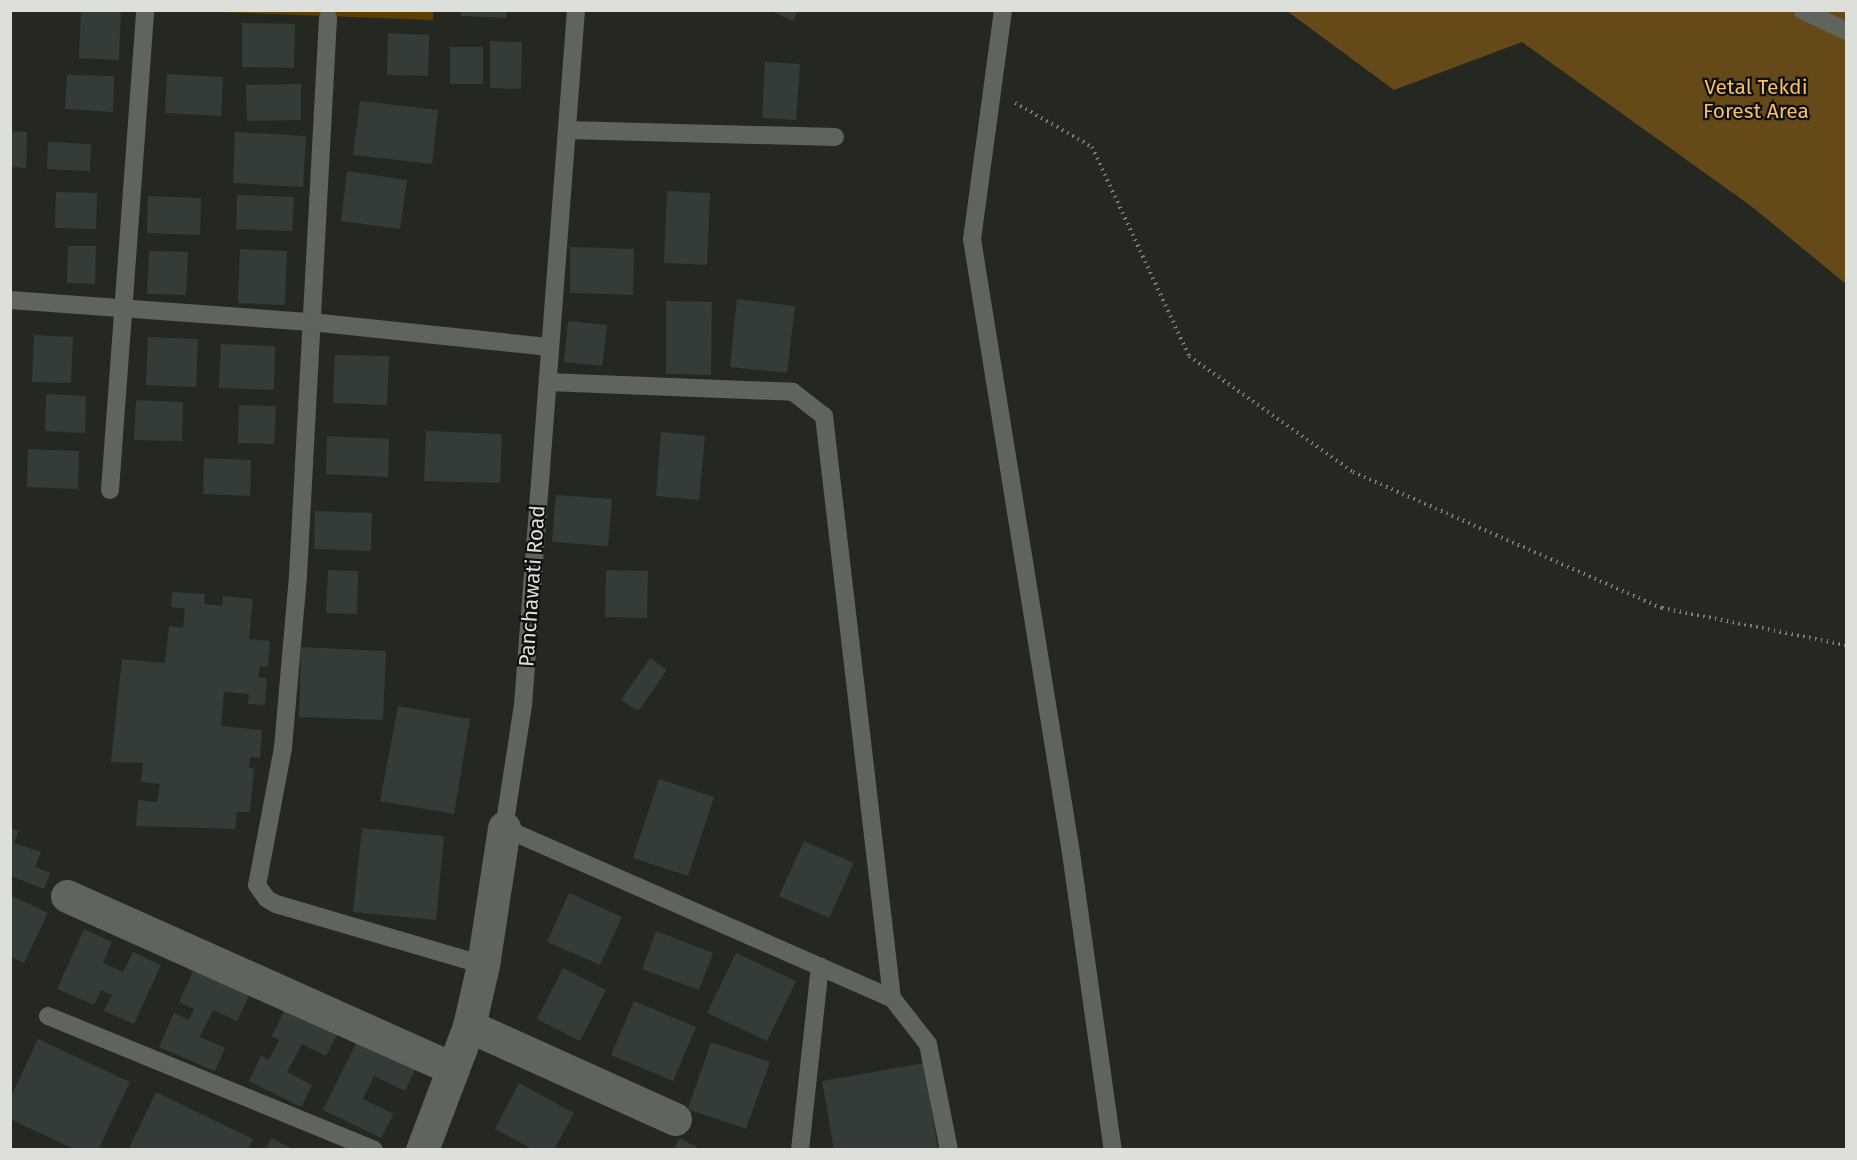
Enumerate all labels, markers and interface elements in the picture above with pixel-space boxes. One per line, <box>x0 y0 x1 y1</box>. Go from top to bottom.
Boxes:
park label: Vetal Tekdi Forest Area <box>1703 74 1809 124</box>
street label: Panchawati Road <box>514 504 550 668</box>

